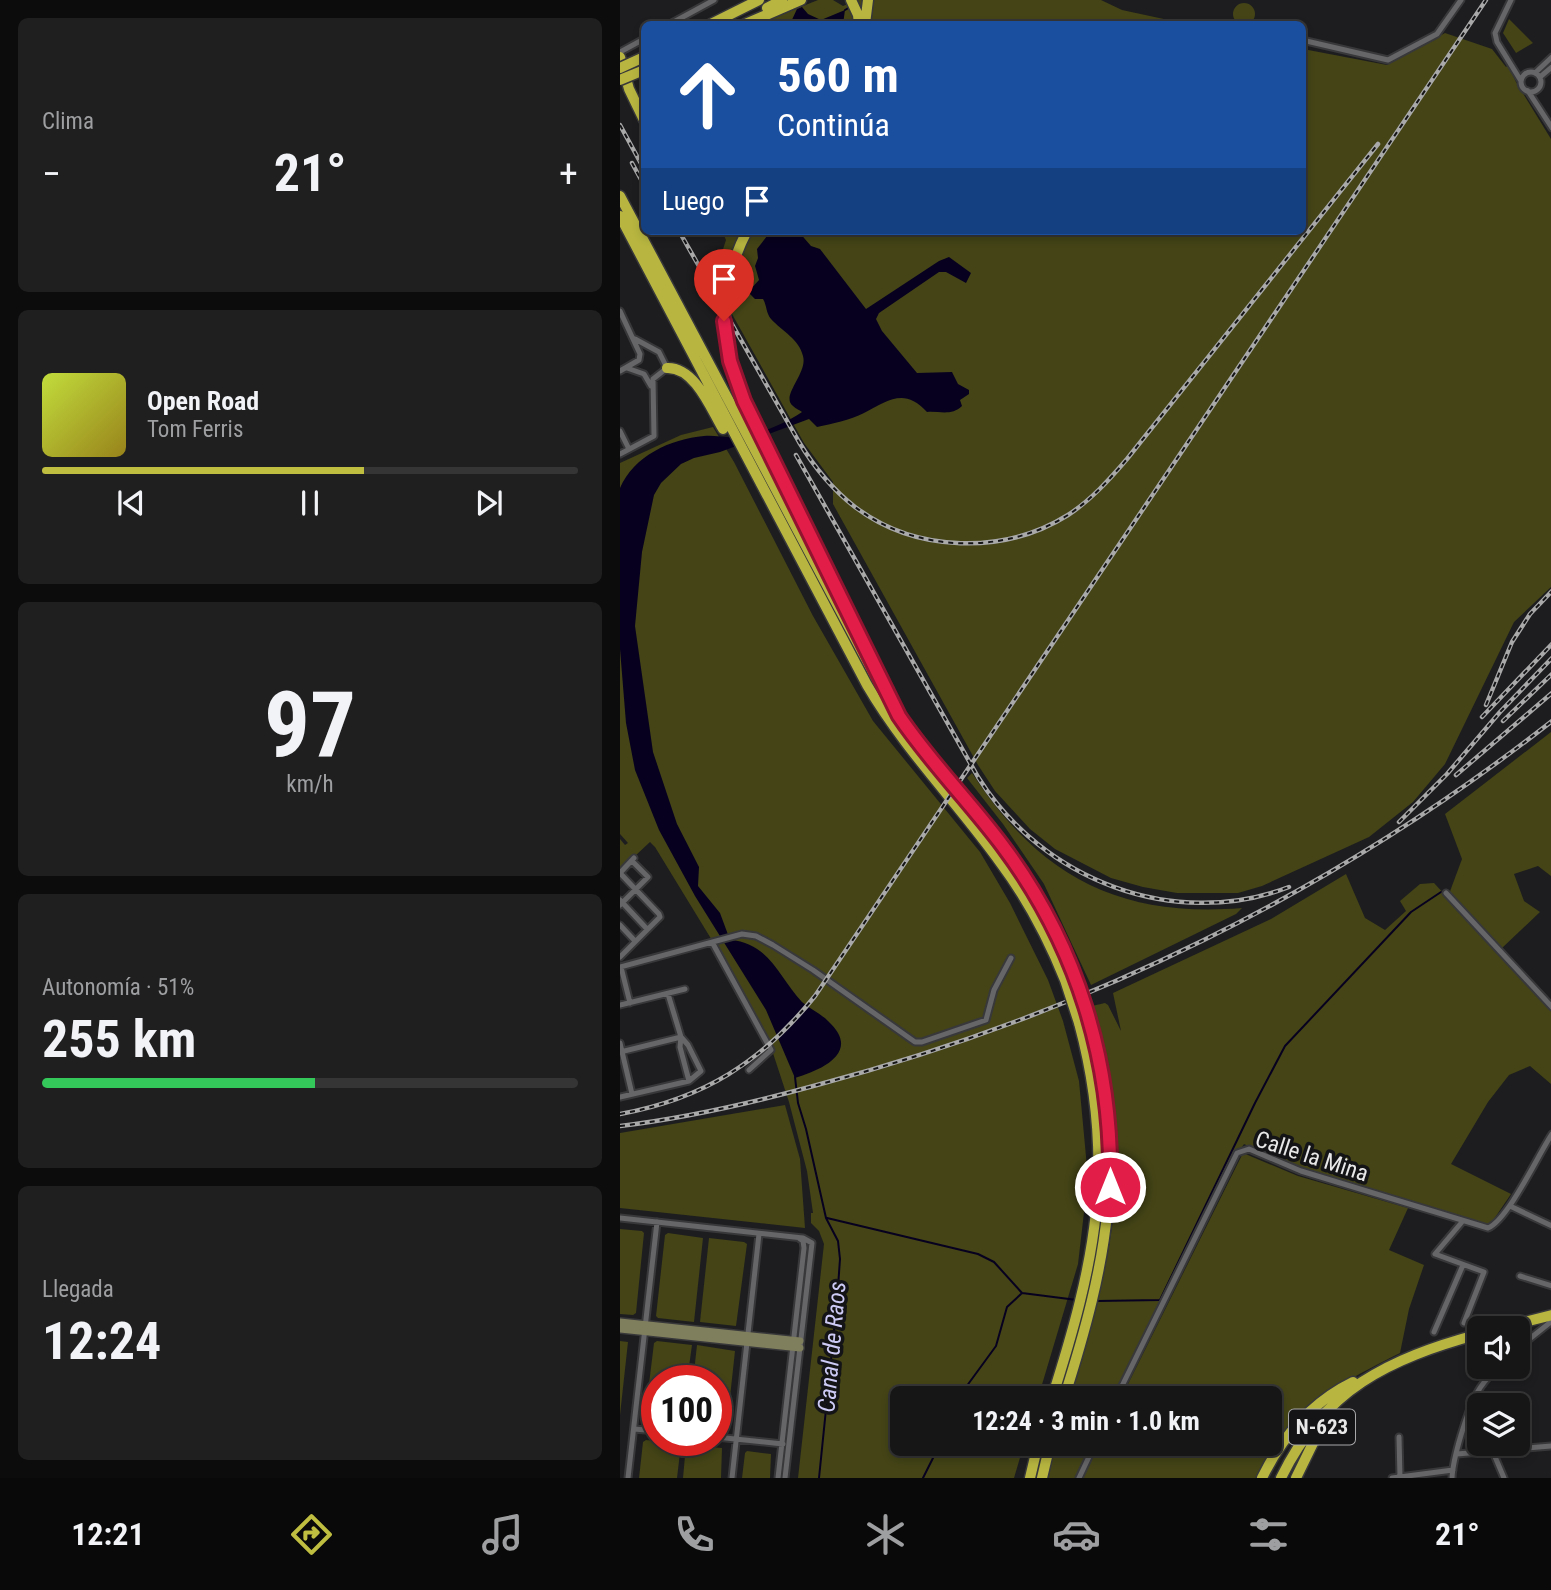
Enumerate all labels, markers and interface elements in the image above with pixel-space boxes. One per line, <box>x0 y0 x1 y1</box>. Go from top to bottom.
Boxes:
text: 560 m <box>777 47 899 104</box>
icon: ahead <box>662 49 753 140</box>
text: Continúa <box>777 106 890 144</box>
text: Clima <box>42 108 94 135</box>
text: 21° <box>274 143 346 204</box>
text: − <box>42 152 61 196</box>
text: + <box>559 152 578 196</box>
icon: arrive <box>738 182 776 220</box>
text: Luego <box>662 186 724 216</box>
pin <box>694 249 754 321</box>
icon: arrive <box>705 260 743 298</box>
text: Open Road <box>147 386 259 416</box>
text: Tom Ferris <box>147 416 243 443</box>
icon: previous <box>112 484 150 522</box>
icon: pause <box>291 484 329 522</box>
icon: next <box>470 484 508 522</box>
text: 97 <box>264 672 356 778</box>
text: km/h <box>286 771 334 798</box>
text: Autonomía · 51% <box>42 974 194 1001</box>
text: 255 km <box>42 1009 196 1070</box>
street label: Calle la Mina <box>1252 1126 1372 1187</box>
position arrow <box>1073 1150 1147 1224</box>
text: Llegada <box>42 1276 114 1303</box>
water label: Canal de Raos <box>812 1280 852 1414</box>
text: 12:24 <box>42 1311 161 1372</box>
map controls <box>1467 1316 1530 1456</box>
button: sound <box>1467 1316 1530 1379</box>
speed limit sign: 100 <box>641 1365 732 1456</box>
button: layers <box>1467 1393 1530 1456</box>
text: 12:24 · 3 min · 1.0 km <box>972 1406 1200 1436</box>
road number: N-623 <box>1289 1410 1355 1444</box>
icon: directions <box>287 1510 336 1559</box>
icon: music <box>478 1510 527 1559</box>
icon: phone <box>670 1510 719 1559</box>
icon: climate <box>861 1510 910 1559</box>
icon: car <box>1052 1510 1101 1559</box>
icon: filters <box>1244 1510 1293 1559</box>
text: 12:21 <box>71 1515 145 1553</box>
text: 21° <box>1435 1515 1480 1553</box>

